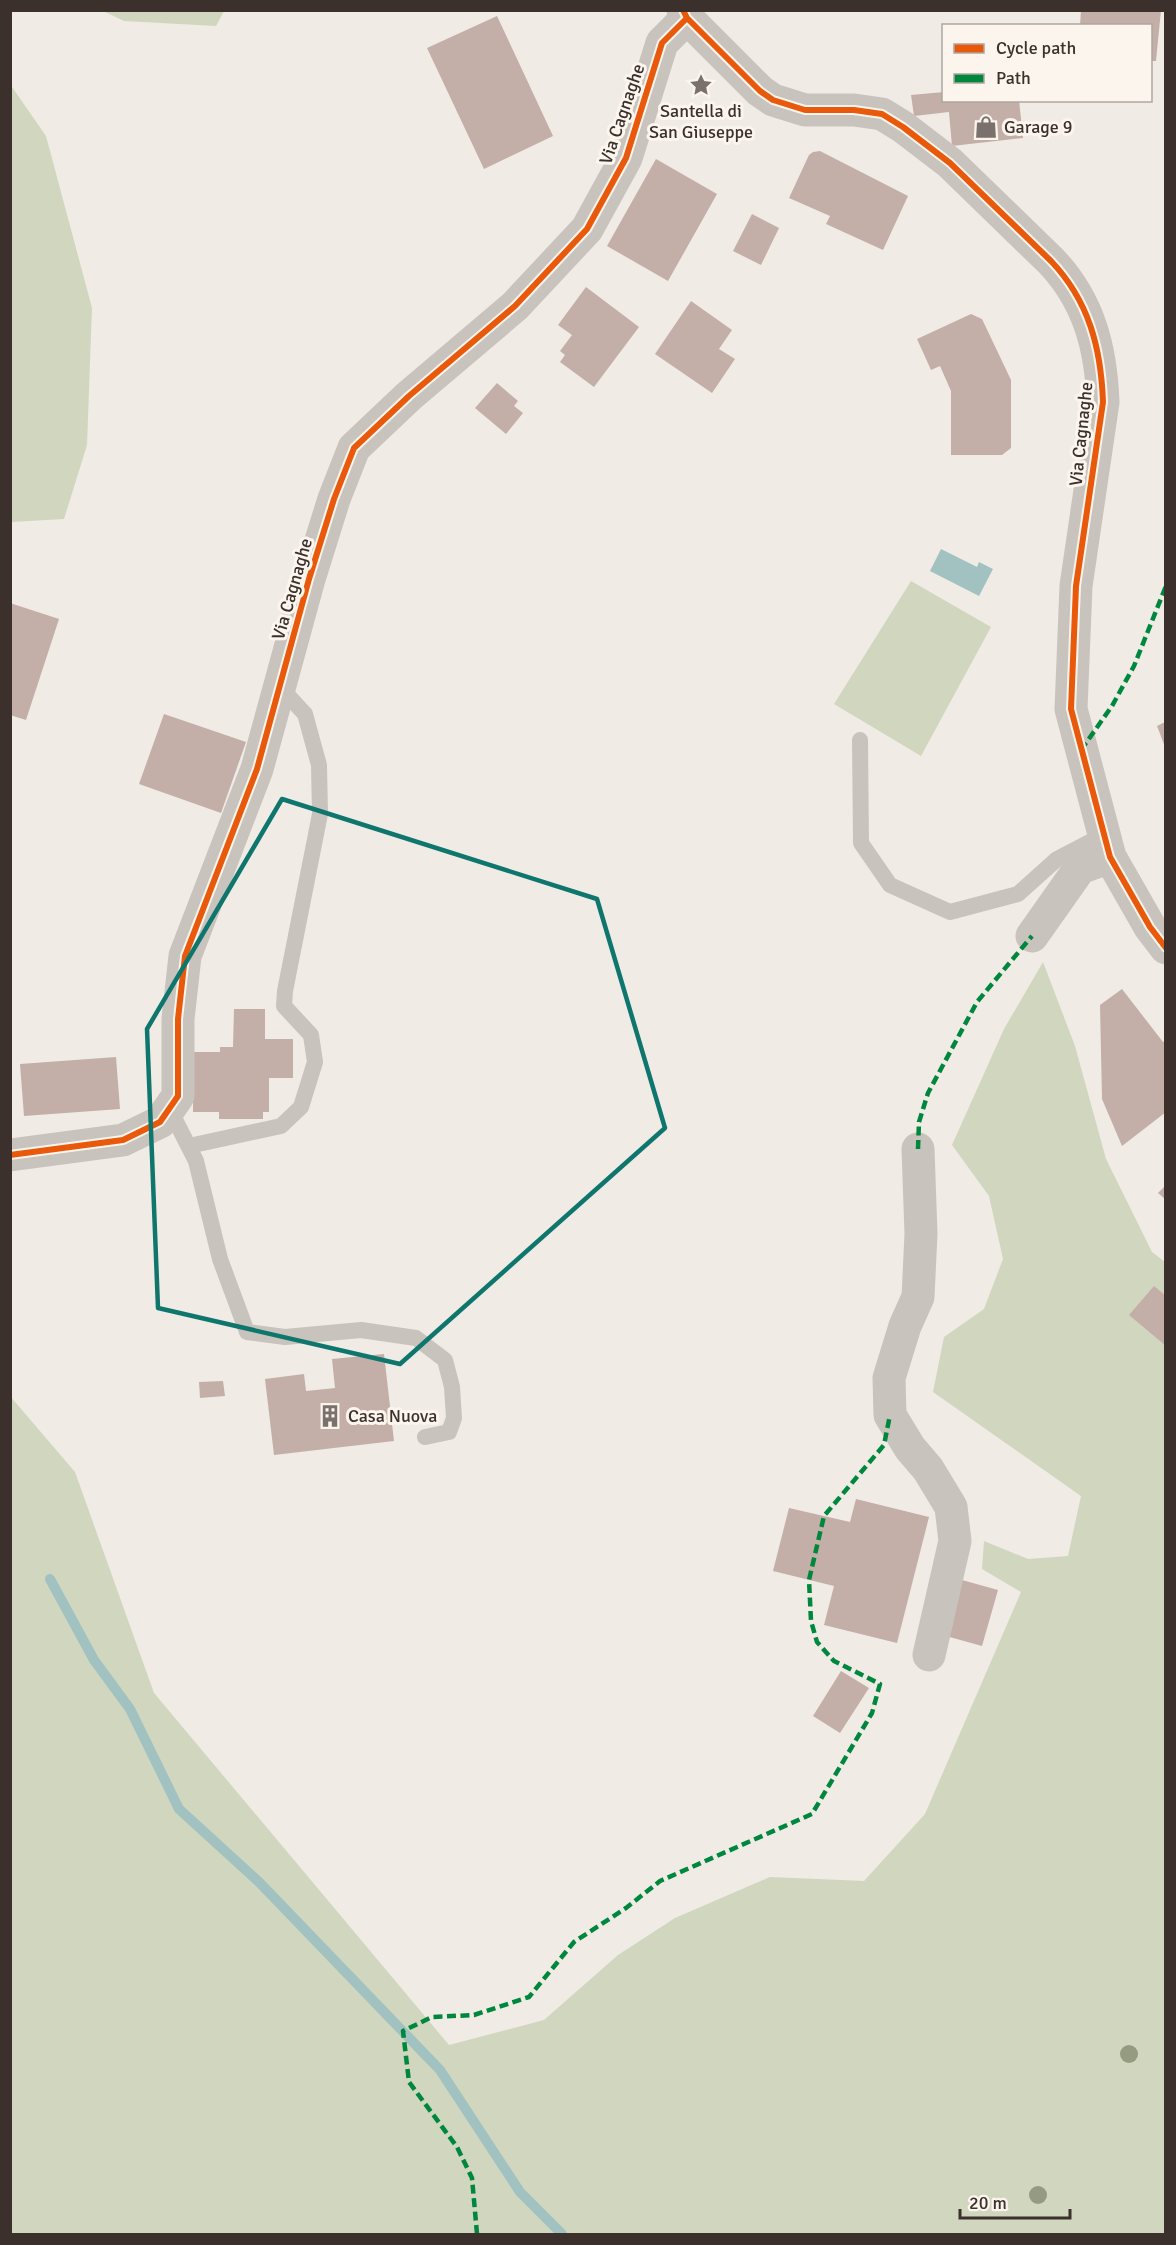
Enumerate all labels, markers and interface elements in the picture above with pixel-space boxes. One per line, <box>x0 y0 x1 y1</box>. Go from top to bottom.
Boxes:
legend <box>942 24 1152 102</box>
text: Cycle path <box>996 37 1076 59</box>
street label: Via Cagnaghe <box>595 61 649 167</box>
text: Path <box>996 67 1031 89</box>
place icon: Santella di San Giuseppe <box>688 72 714 98</box>
place label: Santella di San Giuseppe <box>649 100 753 143</box>
shop icon: Garage 9 <box>973 114 999 140</box>
place label: Garage 9 <box>1004 116 1072 138</box>
street label: Via Cagnaghe <box>1065 381 1097 487</box>
street label: Via Cagnaghe <box>267 536 317 642</box>
building icon: Casa Nuova <box>317 1403 343 1429</box>
place label: Casa Nuova <box>348 1405 437 1427</box>
scale bar <box>960 2182 1070 2220</box>
text: 20 m <box>969 2192 1007 2214</box>

